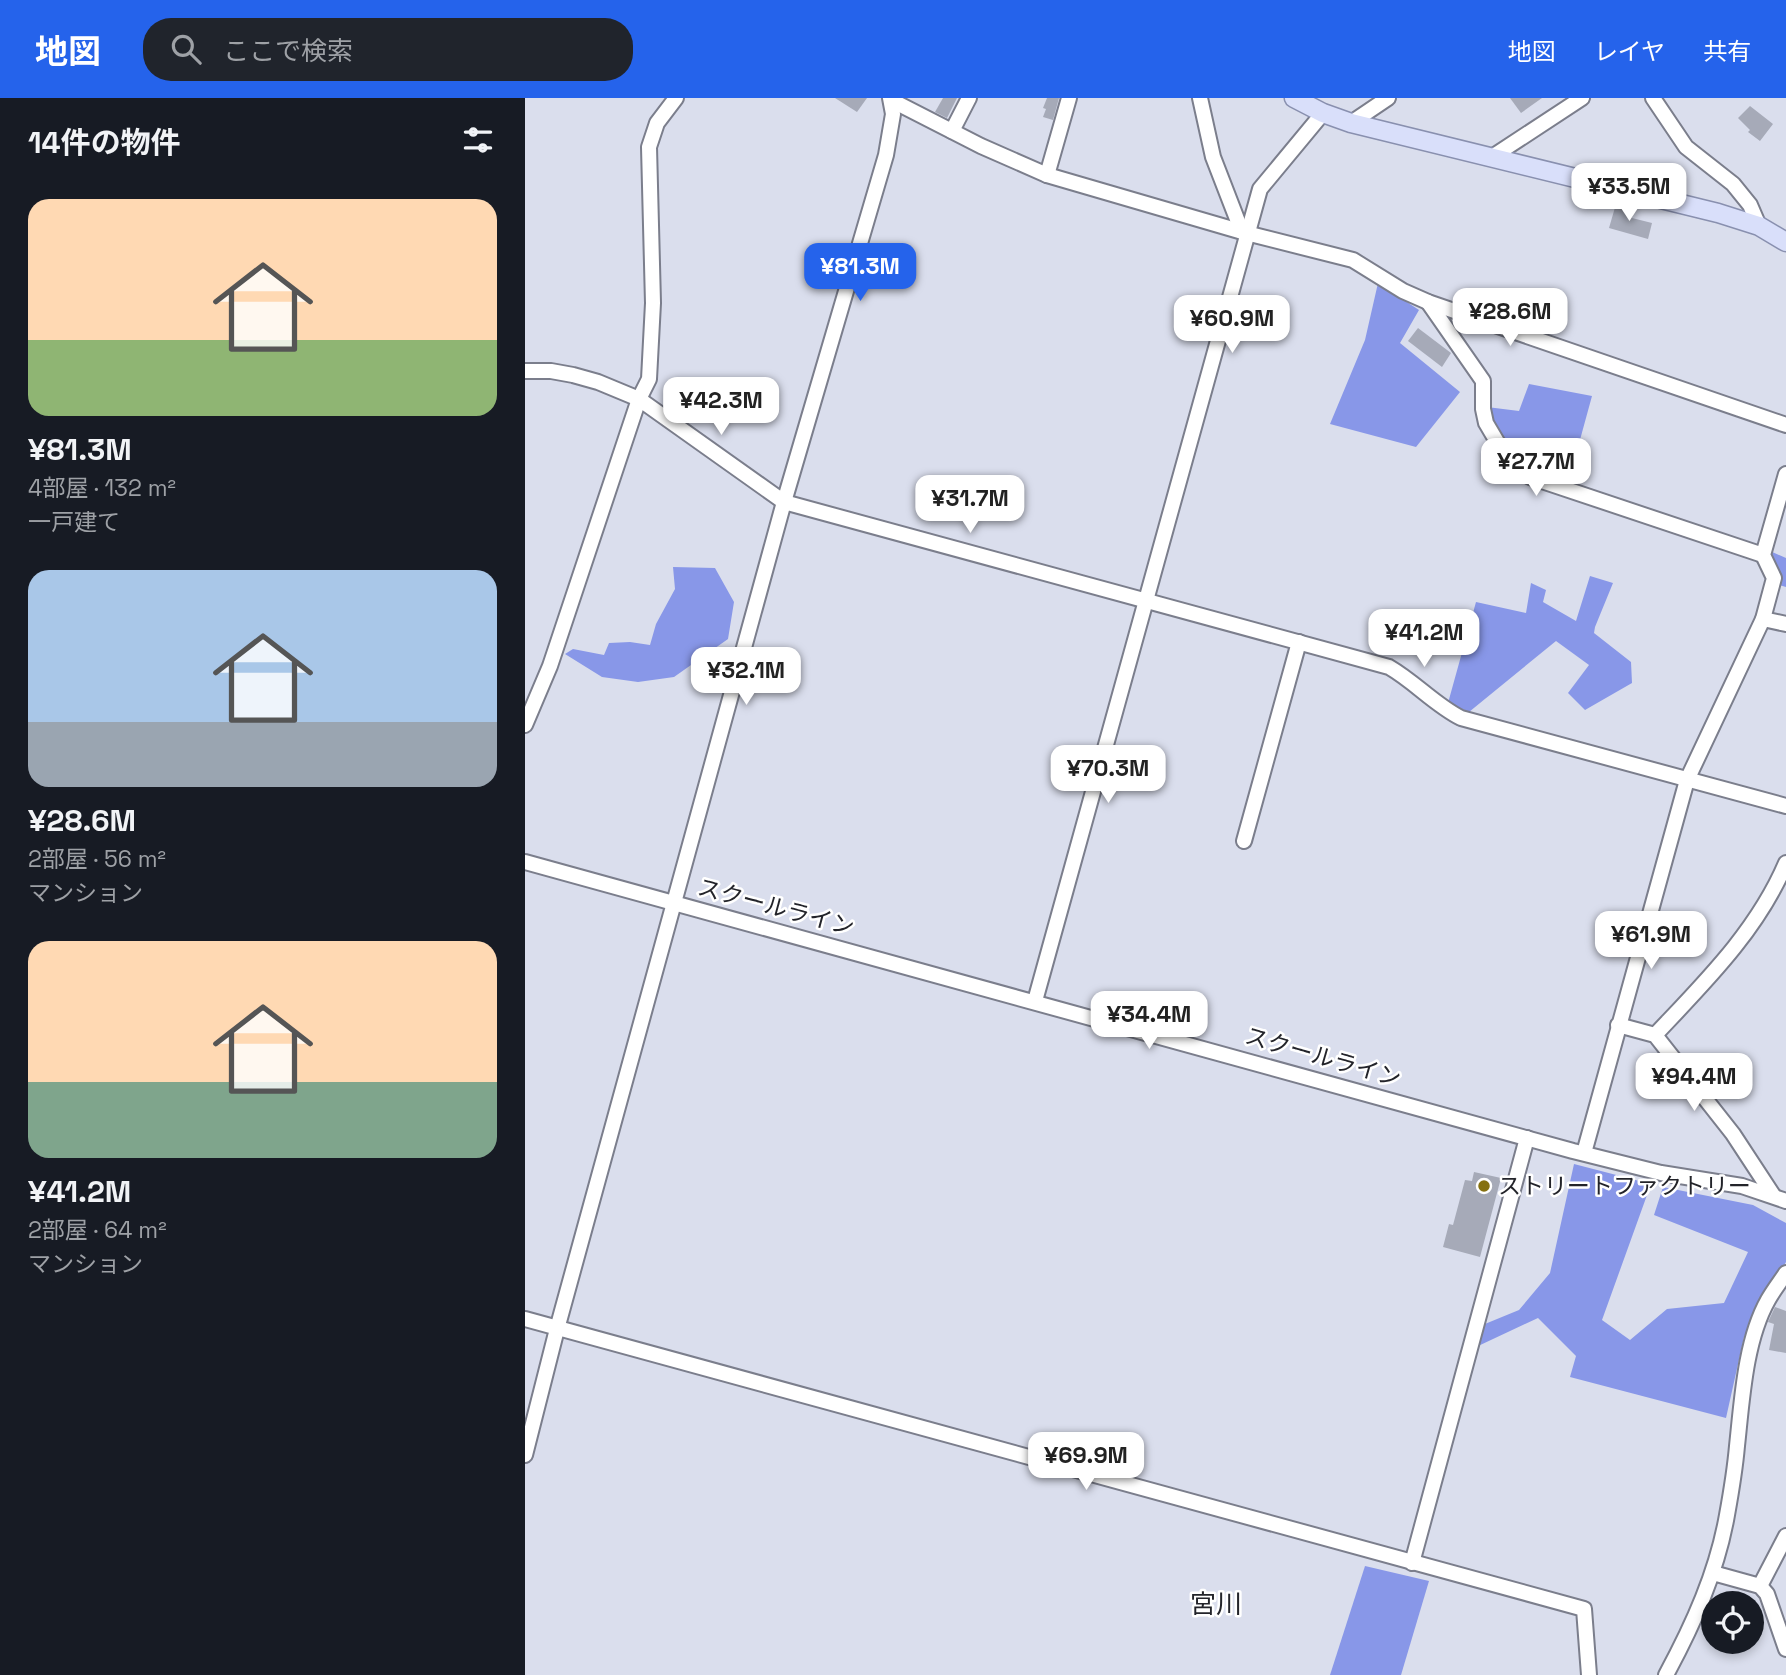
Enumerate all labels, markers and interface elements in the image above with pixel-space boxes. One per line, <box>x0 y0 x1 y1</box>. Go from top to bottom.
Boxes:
search box <box>143 18 633 81</box>
icon: search <box>167 30 205 68</box>
text: 地図 <box>35 31 101 73</box>
text: ここで検索 <box>223 34 353 68</box>
text: 地図 <box>1508 36 1556 67</box>
text: レイヤ <box>1594 36 1665 67</box>
text: 共有 <box>1703 36 1751 67</box>
icon: filters <box>459 121 497 159</box>
text: 14件の物件 <box>28 123 181 162</box>
pin: ¥33.5M <box>1572 164 1686 223</box>
text: ¥33.5M <box>1587 171 1671 201</box>
icon: home <box>200 244 326 370</box>
pin: ¥81.3M <box>803 244 917 303</box>
text: ¥81.3M <box>820 251 900 281</box>
pin: ¥28.6M <box>1453 288 1567 348</box>
pin: ¥60.9M <box>1175 296 1289 355</box>
text: ¥28.6M <box>1469 296 1551 326</box>
text: ¥60.9M <box>1190 303 1274 333</box>
pin: ¥42.3M <box>664 378 778 437</box>
text: ¥42.3M <box>679 385 763 415</box>
text: ¥81.3M <box>28 430 132 469</box>
pin: ¥27.7M <box>1479 438 1593 498</box>
text: ¥27.7M <box>1497 446 1575 476</box>
text: 4部屋 · 132 m² <box>28 473 176 503</box>
pin: ¥31.7M <box>913 476 1027 535</box>
text: ¥31.7M <box>931 483 1009 513</box>
text: 一戸建て <box>28 507 120 537</box>
pin: ¥41.2M <box>1367 610 1481 669</box>
icon: home <box>200 615 326 741</box>
text: ¥41.2M <box>1384 617 1464 647</box>
pin: ¥32.1M <box>689 648 803 707</box>
text: ¥32.1M <box>707 655 785 685</box>
pin: ¥70.3M <box>1051 746 1165 805</box>
text: ¥70.3M <box>1067 753 1149 783</box>
text: ¥28.6M <box>28 801 136 840</box>
text: 2部屋 · 56 m² <box>28 844 166 874</box>
street label: スクールライン <box>694 872 858 942</box>
text: マンション <box>28 878 143 908</box>
pin: ¥61.9M <box>1594 912 1708 971</box>
text: ¥61.9M <box>1611 919 1691 949</box>
icon: home <box>200 986 326 1112</box>
pin: ¥34.4M <box>1092 992 1206 1051</box>
text: ¥34.4M <box>1107 999 1191 1029</box>
street label: スクールライン <box>1241 1020 1405 1094</box>
pin: ¥94.4M <box>1637 1054 1751 1113</box>
text: ¥94.4M <box>1652 1061 1736 1091</box>
place label: ストリートファクトリー <box>1498 1171 1751 1201</box>
text: ¥41.2M <box>28 1172 131 1211</box>
marker: ストリートファクトリー <box>1476 1178 1492 1194</box>
text: 2部屋 · 64 m² <box>28 1215 167 1245</box>
text: マンション <box>28 1249 143 1279</box>
pin: ¥69.9M <box>1029 1432 1143 1492</box>
text: ¥69.9M <box>1044 1440 1128 1470</box>
district label: 宮川 <box>1190 1587 1242 1621</box>
map controls <box>1701 1591 1764 1654</box>
button: locate <box>1701 1591 1764 1654</box>

